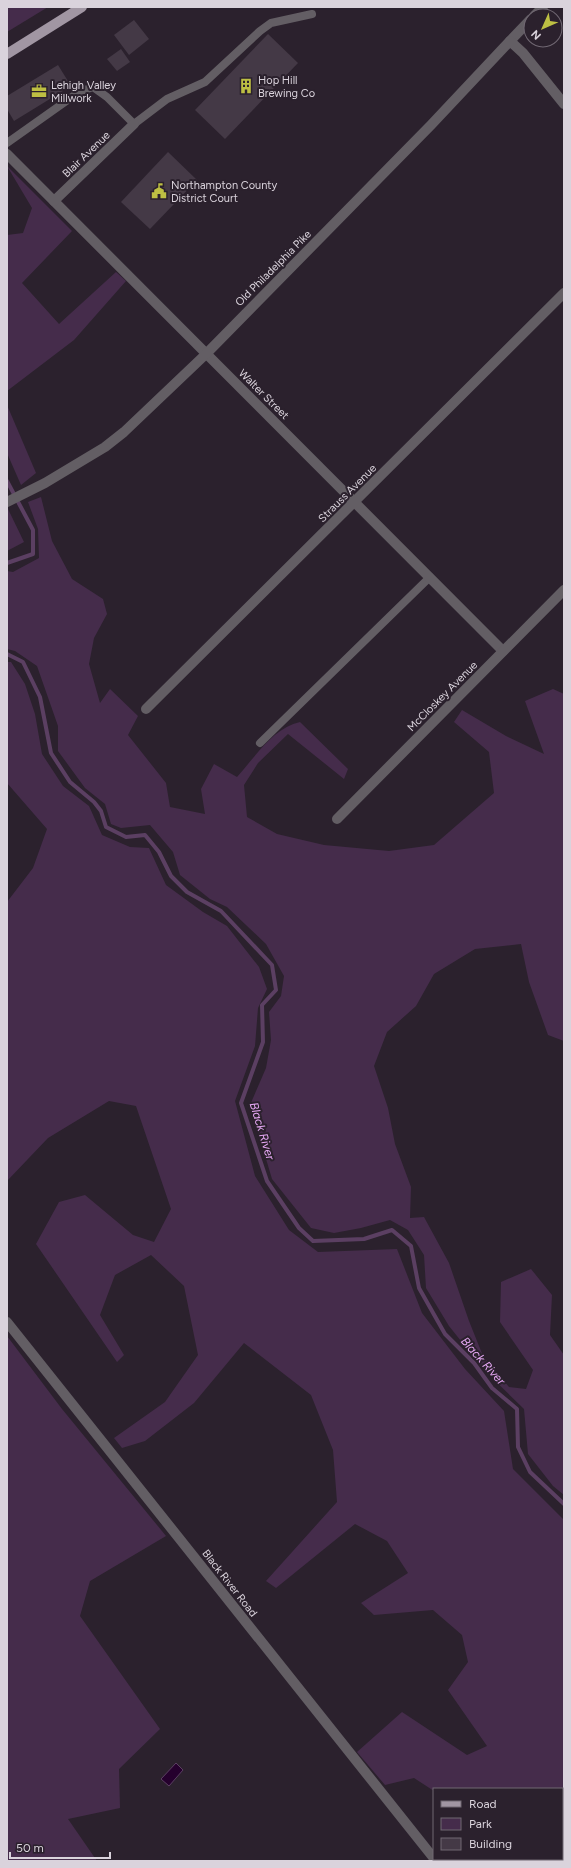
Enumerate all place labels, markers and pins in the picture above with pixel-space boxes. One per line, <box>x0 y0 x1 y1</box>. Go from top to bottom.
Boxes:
place label: Hop Hill Brewing Co <box>258 74 315 100</box>
building icon: Hop Hill Brewing Co <box>237 77 255 95</box>
place label: Lehigh Valley Millwork <box>51 79 116 105</box>
office icon: Lehigh Valley Millwork <box>30 82 48 100</box>
place label: Northampton County District Court <box>171 179 277 205</box>
public building icon: Northampton County District Court <box>150 182 168 200</box>

